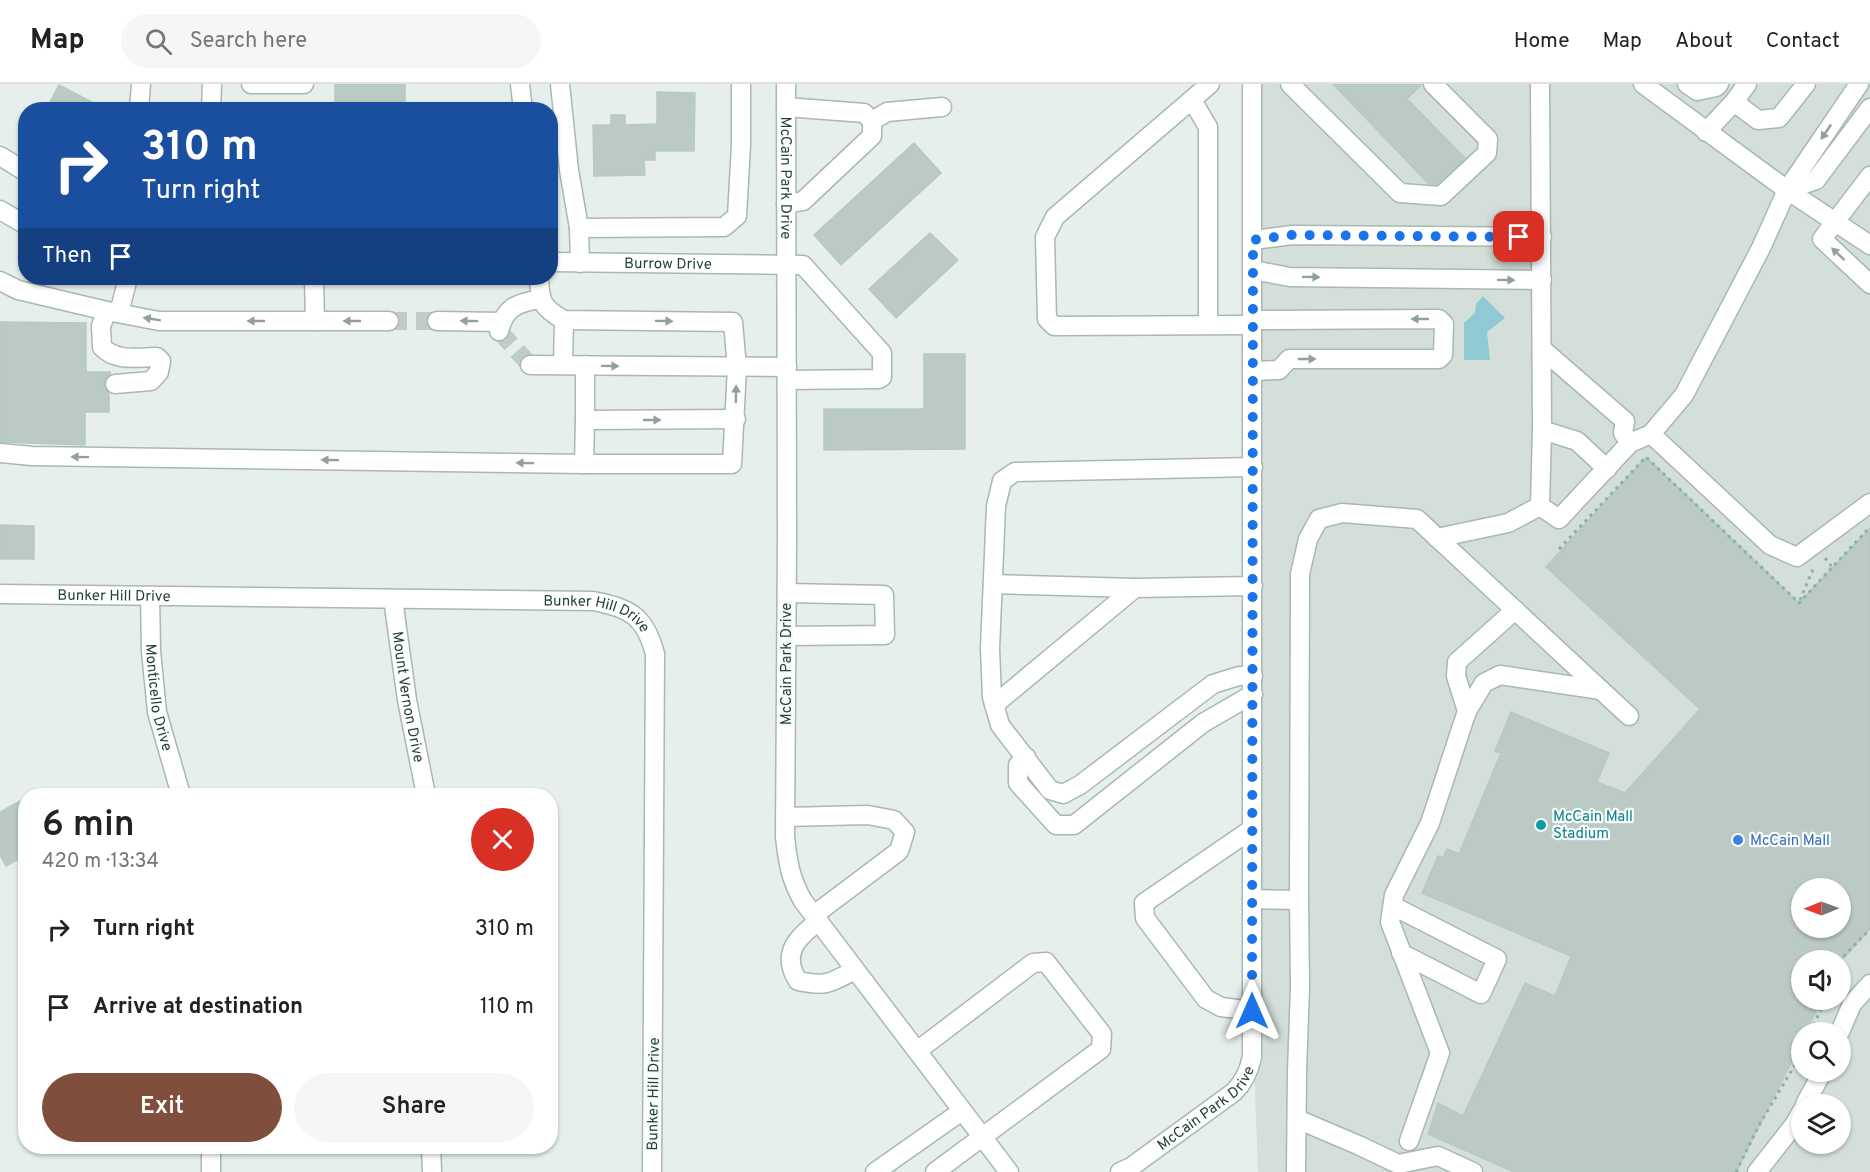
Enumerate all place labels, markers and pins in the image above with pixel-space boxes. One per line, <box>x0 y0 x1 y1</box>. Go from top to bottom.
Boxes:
pin <box>1493 211 1544 262</box>
place label: McCain Mall Stadium <box>1553 808 1633 844</box>
marker: McCain Mall Stadium <box>1534 818 1548 832</box>
place label: McCain Mall <box>1750 832 1830 851</box>
marker: McCain Mall <box>1731 833 1745 847</box>

